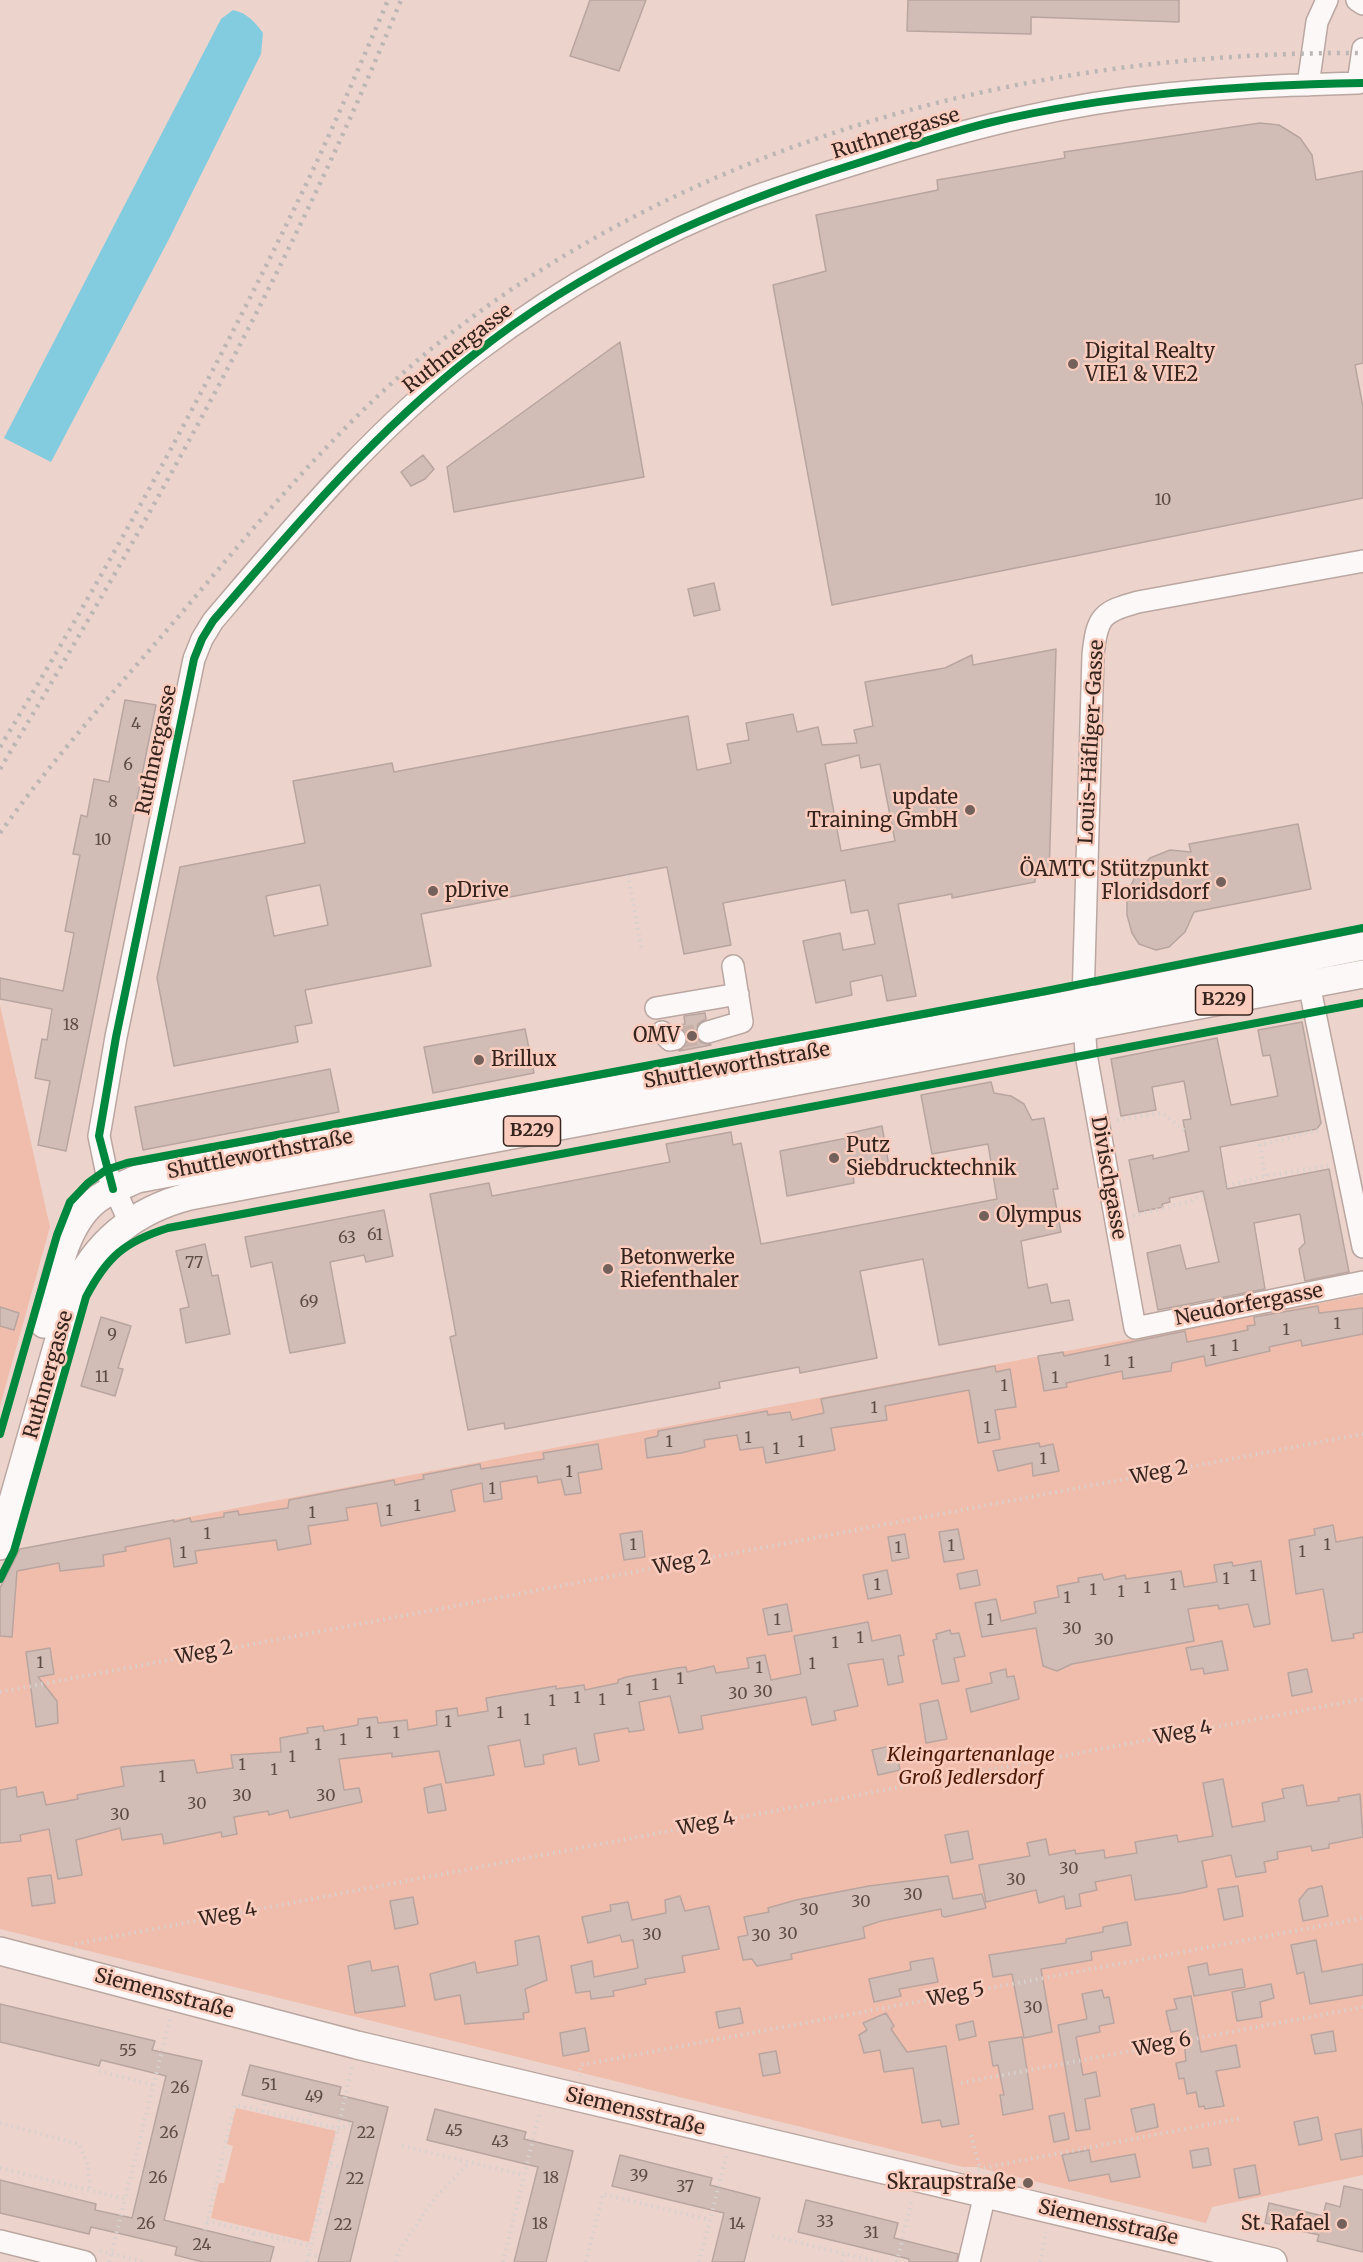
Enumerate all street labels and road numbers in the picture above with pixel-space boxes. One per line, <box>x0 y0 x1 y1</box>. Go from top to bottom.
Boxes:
street label: Ruthnergasse <box>829 103 963 165</box>
street label: Ruthnergasse <box>399 299 517 399</box>
street label: Louis-Häfliger-Gasse <box>1075 639 1109 845</box>
street label: Ruthnergasse <box>132 683 182 817</box>
road number: B229 <box>1196 985 1252 1015</box>
street label: Shuttleworthstraße <box>642 1038 832 1094</box>
street label: Divischgasse <box>1085 1115 1131 1241</box>
road number: B229 <box>504 1116 560 1146</box>
street label: Shuttleworthstraße <box>165 1125 355 1185</box>
street label: Neudorfergasse <box>1173 1279 1325 1331</box>
street label: Ruthnergasse <box>19 1308 79 1442</box>
street label: Weg 2 <box>1128 1456 1190 1490</box>
street label: Weg 2 <box>651 1546 713 1580</box>
street label: Weg 2 <box>173 1636 235 1670</box>
street label: Weg 4 <box>1152 1716 1214 1750</box>
street label: Weg 4 <box>675 1807 737 1841</box>
street label: Weg 4 <box>197 1898 259 1932</box>
street label: Siemensstraße <box>92 1964 236 2024</box>
street label: Weg 5 <box>925 1978 987 2012</box>
street label: Weg 6 <box>1131 2028 1193 2062</box>
street label: Siemensstraße <box>563 2083 707 2141</box>
street label: Siemensstraße <box>1036 2195 1180 2251</box>

